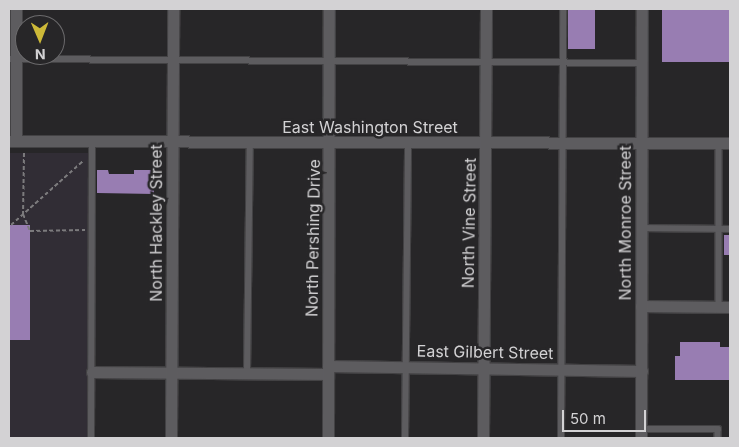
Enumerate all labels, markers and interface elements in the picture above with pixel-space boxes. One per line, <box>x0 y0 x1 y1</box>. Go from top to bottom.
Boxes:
north arrow <box>15 15 65 65</box>
text: N <box>35 46 46 63</box>
street label: East Washington Street <box>282 117 458 137</box>
street label: North Hackley Street <box>146 144 166 302</box>
street label: North Monroe Street <box>615 146 635 300</box>
street label: North Vine Street <box>458 158 480 288</box>
street label: North Pershing Drive <box>302 159 324 317</box>
street label: East Gilbert Street <box>416 341 554 363</box>
scale bar <box>564 400 648 432</box>
text: 50 m <box>570 409 606 428</box>

